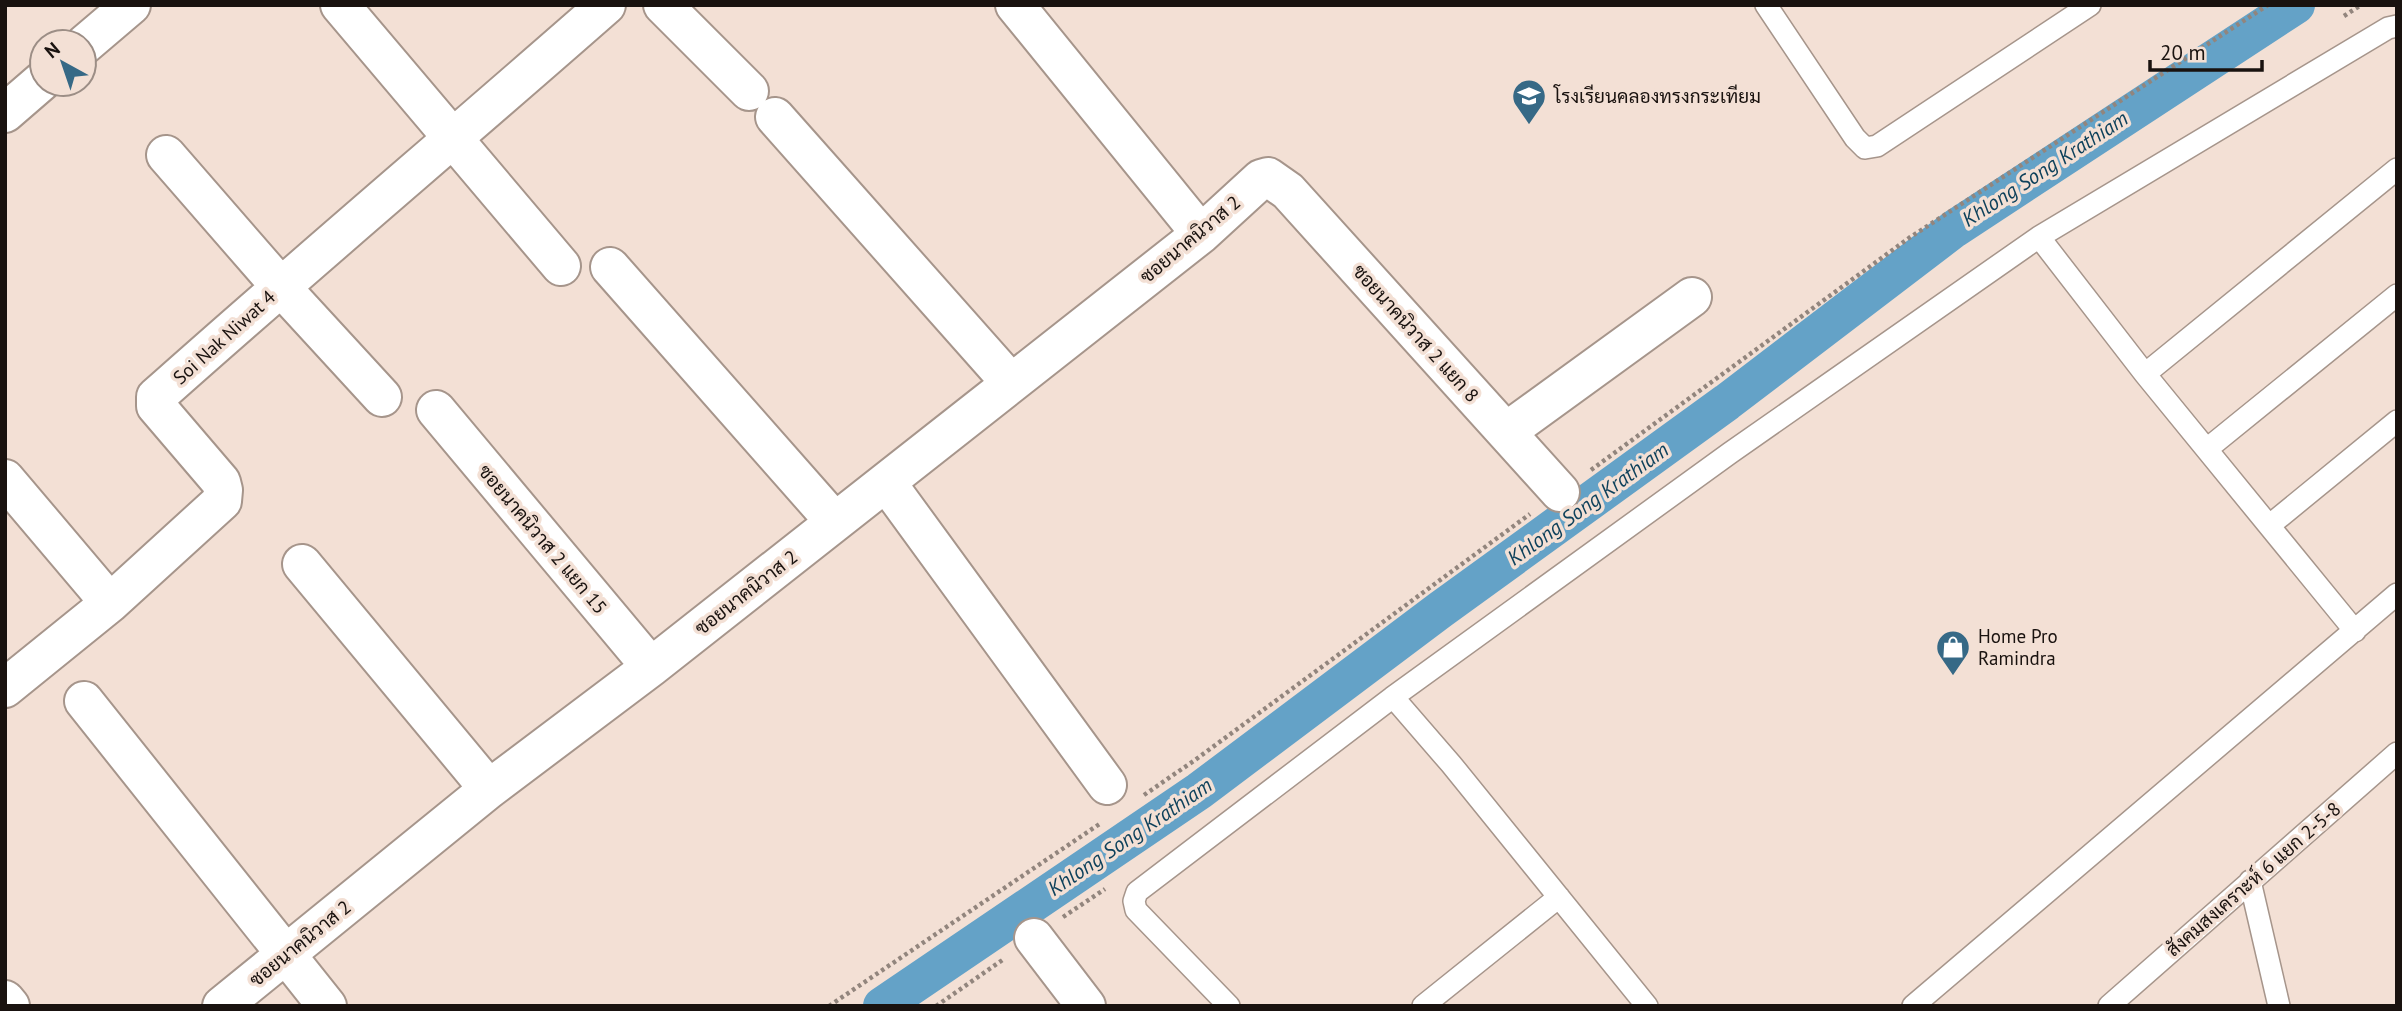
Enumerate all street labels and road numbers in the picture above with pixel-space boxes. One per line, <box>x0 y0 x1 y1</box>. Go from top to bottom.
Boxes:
street label: ซอยนาคนิวาส 2 <box>1135 190 1245 288</box>
street label: ซอยนาคนิวาส 2 แยก 8 <box>1348 259 1484 407</box>
street label: Soi Nak Niwat 4 <box>168 285 280 389</box>
street label: ซอยนาคนิวาส 2 แยก 15 <box>473 459 613 619</box>
street label: ซอยนาคนิวาส 2 <box>690 544 802 640</box>
street label: สังคมสงเคราะห์ 6 แยก 2-5-8 <box>2161 797 2345 961</box>
street label: ซอยนาคนิวาส 2 <box>244 895 356 991</box>

